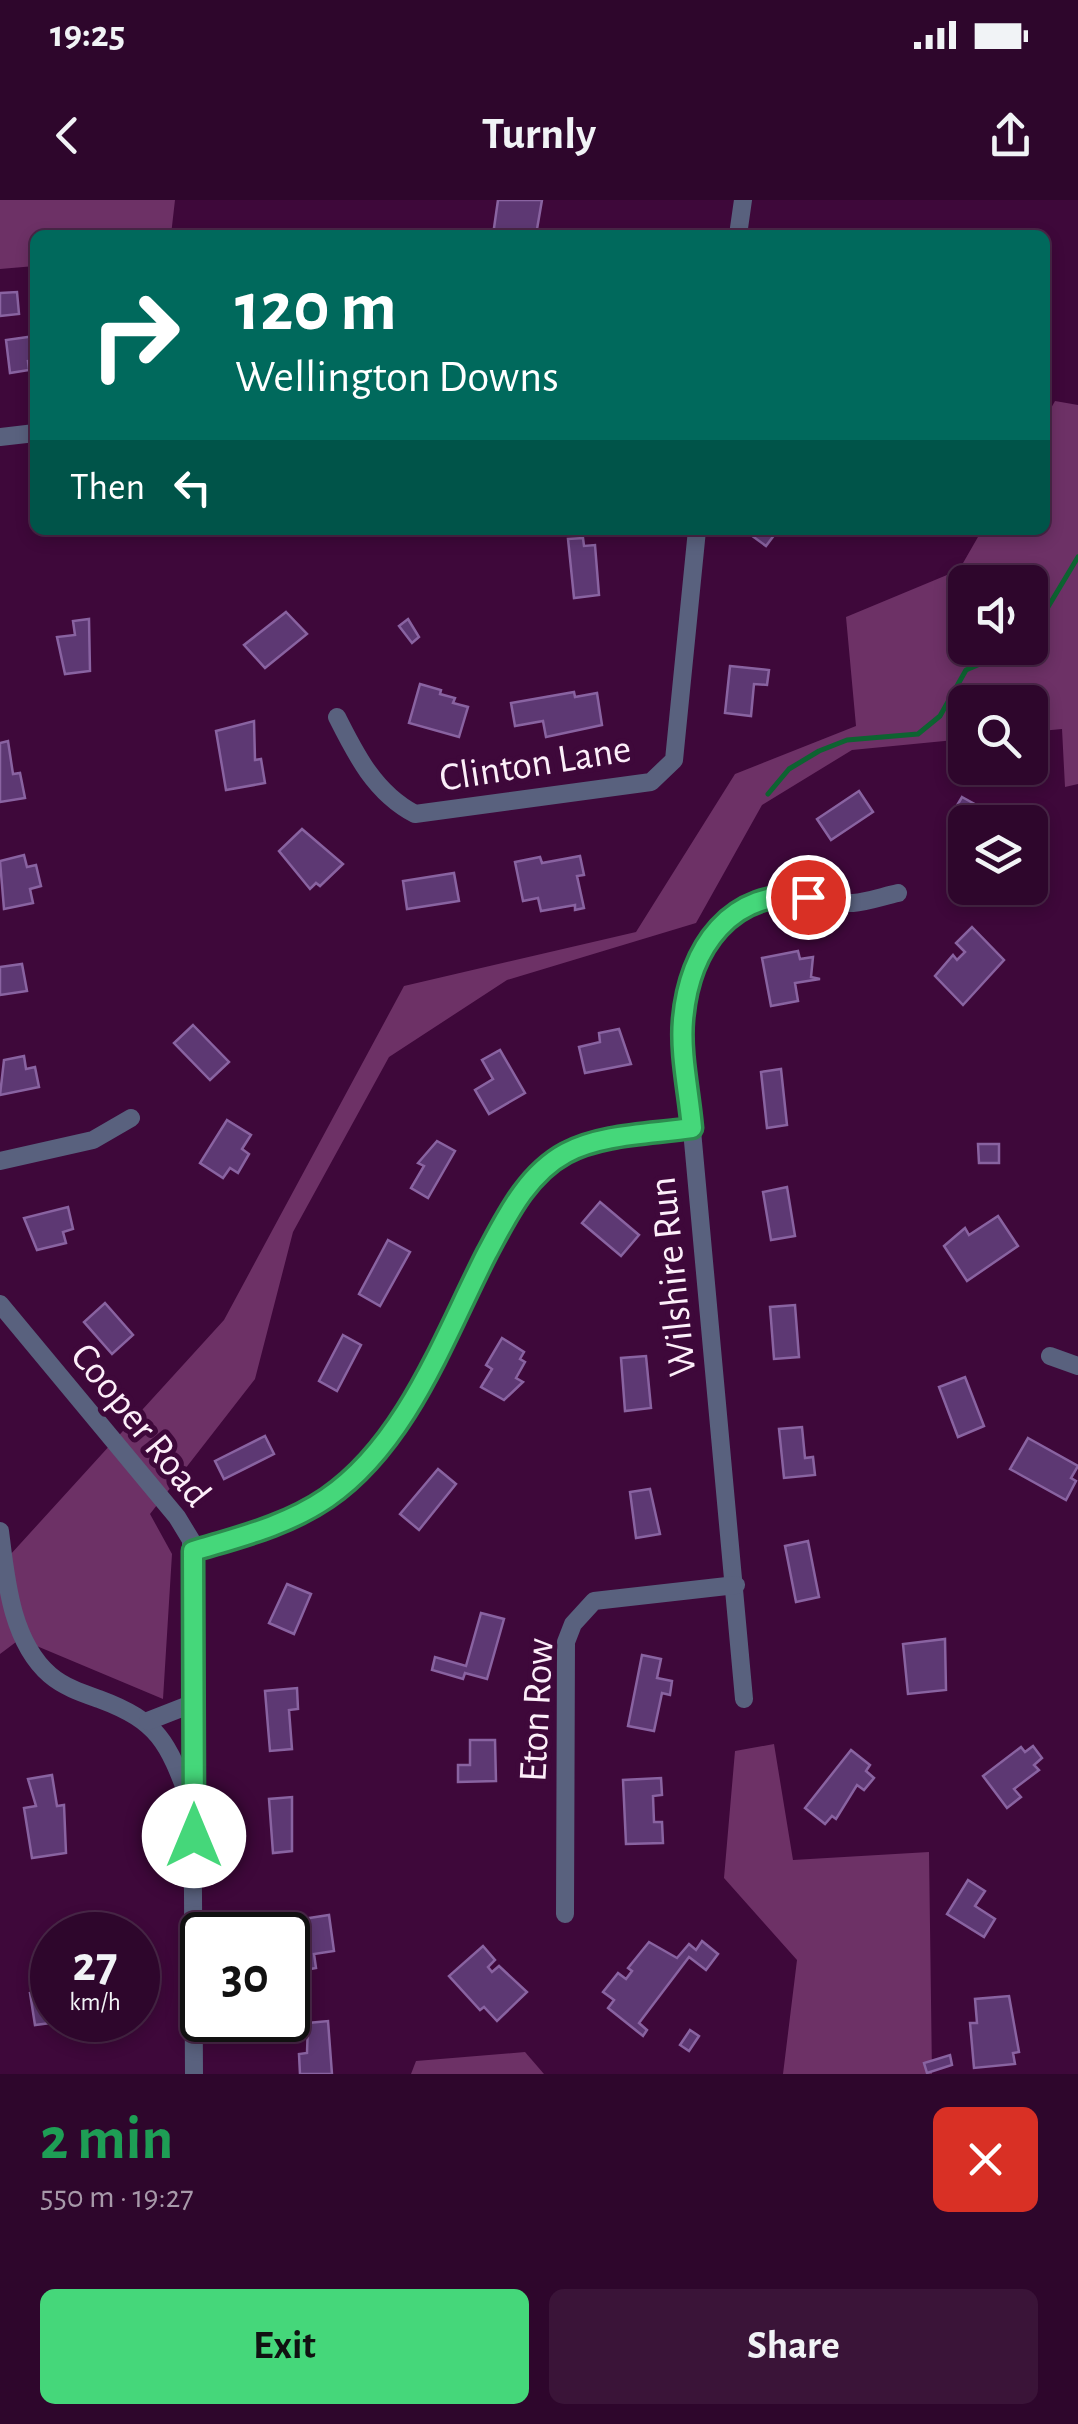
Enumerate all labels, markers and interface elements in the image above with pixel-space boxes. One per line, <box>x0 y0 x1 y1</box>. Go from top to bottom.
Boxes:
text: 19:25 <box>50 16 125 54</box>
icon: back <box>40 108 95 163</box>
icon: share <box>983 108 1038 163</box>
text: Turnly <box>482 112 596 157</box>
icon: right <box>70 270 200 400</box>
text: 120 m <box>235 273 397 343</box>
text: Wellington Downs <box>235 355 559 400</box>
icon: left <box>165 460 220 515</box>
text: Then <box>70 469 145 507</box>
map controls <box>948 565 1048 905</box>
button: sound <box>948 565 1048 665</box>
button: search <box>948 685 1048 785</box>
street label: Clinton Lane <box>437 729 634 799</box>
button: layers <box>948 805 1048 905</box>
pin <box>766 855 851 940</box>
icon: arrive <box>781 870 836 925</box>
street label: Wilshire Run <box>643 1175 703 1379</box>
street label: Cooper Road <box>63 1336 218 1514</box>
street label: Eton Row <box>513 1637 561 1783</box>
position arrow <box>142 1784 246 1888</box>
speed limit sign: 30 <box>180 1912 310 2042</box>
text: 27 <box>72 1940 118 1990</box>
text: km/h <box>69 1990 121 2015</box>
button: close <box>933 2107 1038 2212</box>
text: 2 min <box>40 2110 173 2170</box>
text: 550 m · 19:27 <box>40 2181 194 2213</box>
button: Exit <box>40 2289 529 2404</box>
button: Share <box>549 2289 1038 2404</box>

